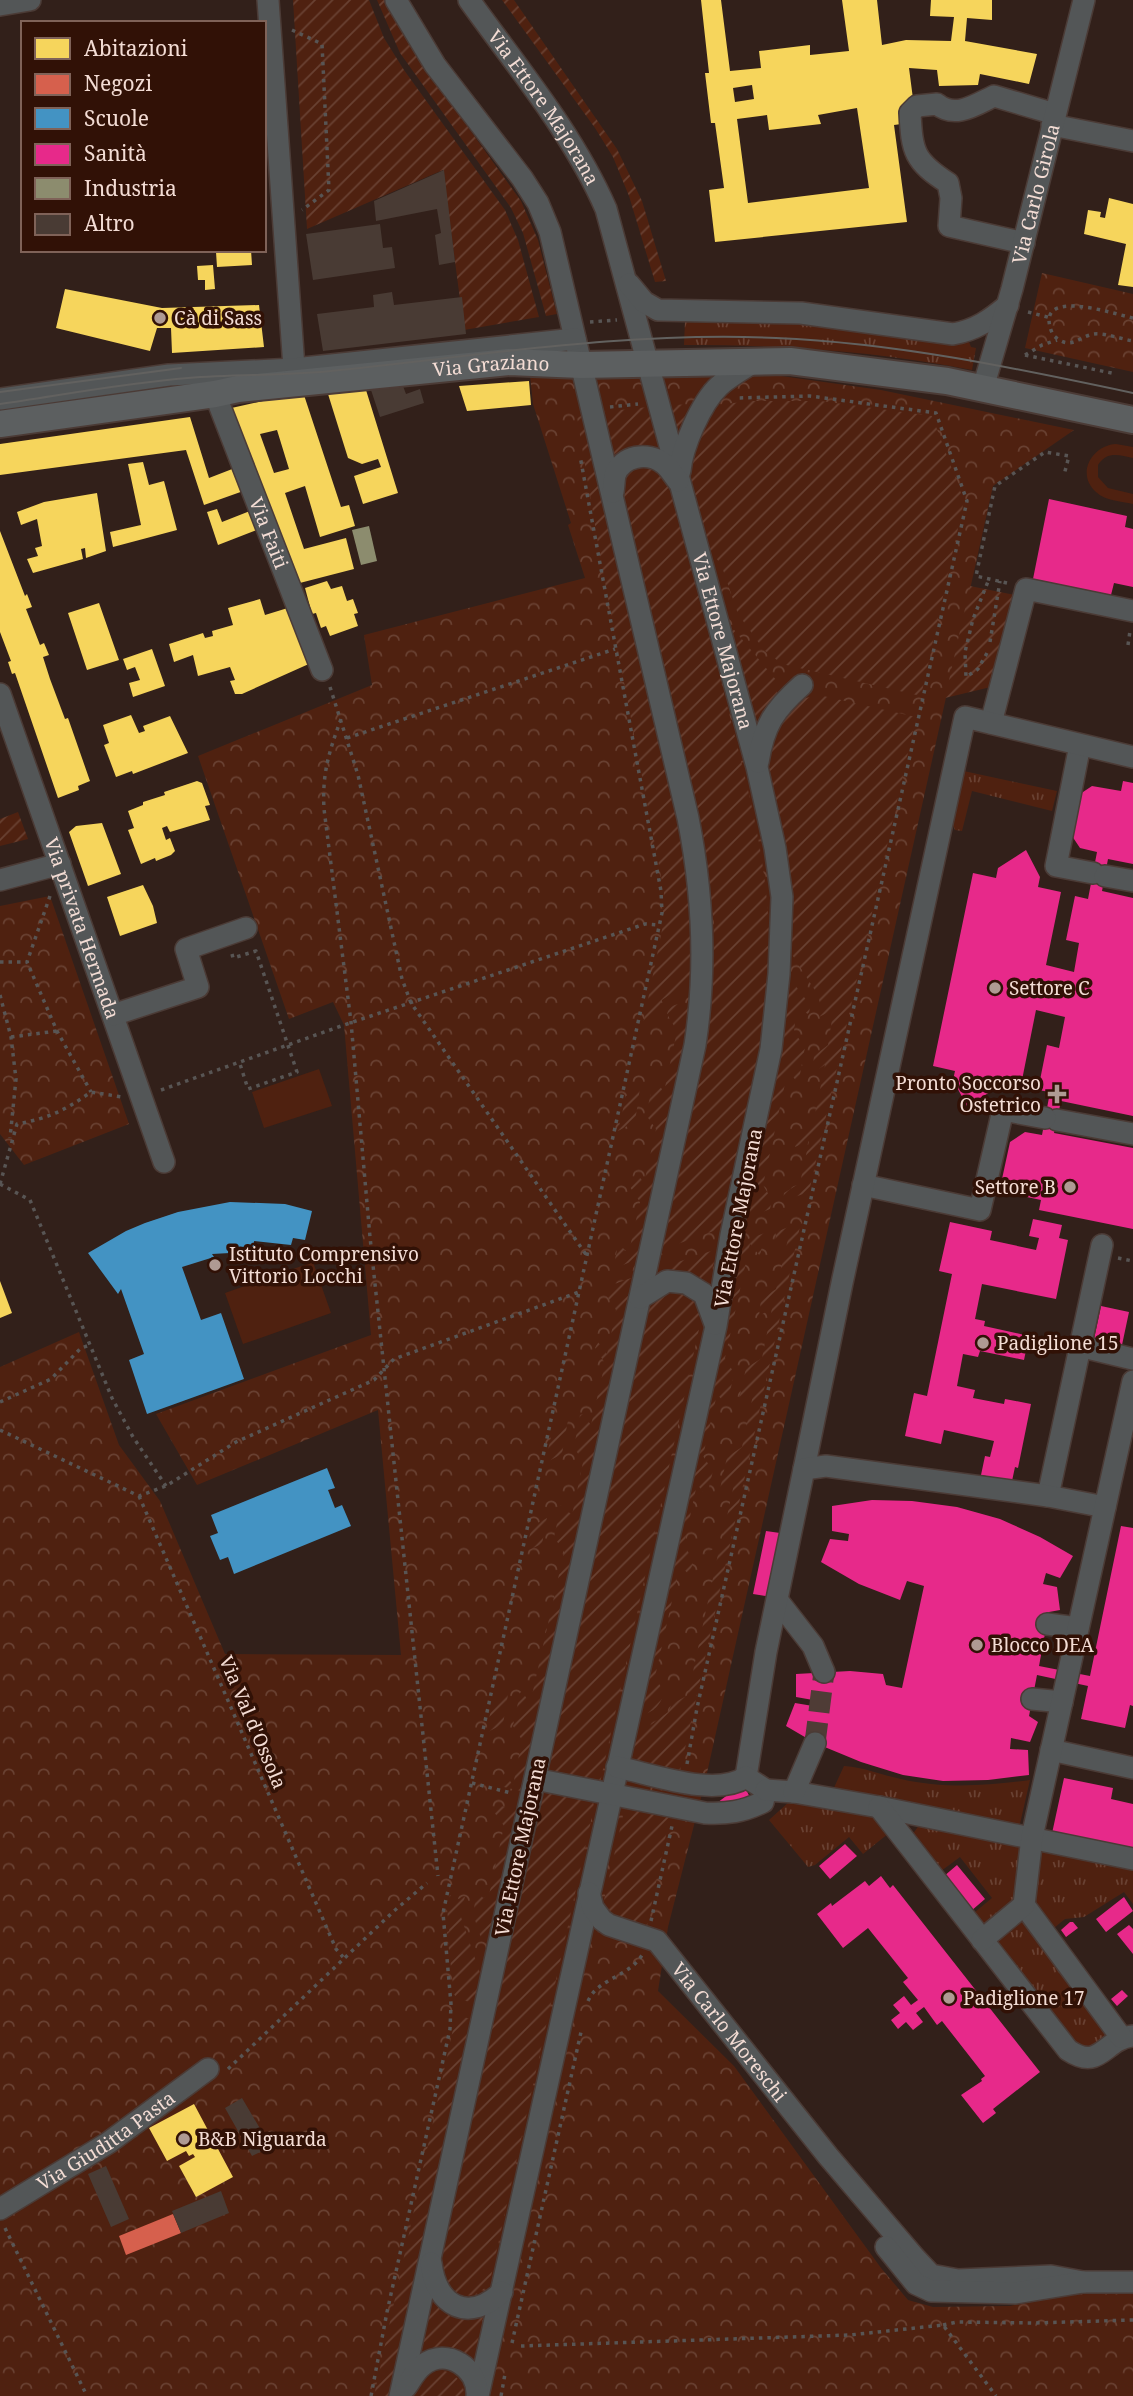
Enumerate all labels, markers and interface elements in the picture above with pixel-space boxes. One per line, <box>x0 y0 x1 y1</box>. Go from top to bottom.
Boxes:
legend <box>21 21 266 252</box>
street label: Via Ettore Majorana <box>482 24 605 189</box>
text: Abitazioni <box>84 34 188 62</box>
text: Negozi <box>84 69 152 97</box>
text: Scuole <box>84 104 149 132</box>
street label: Via Carlo Girola <box>1006 121 1066 267</box>
text: Sanità <box>84 139 147 167</box>
text: Industria <box>84 174 177 202</box>
text: Altro <box>84 209 135 237</box>
place label: Cà di Sass <box>174 305 262 331</box>
marker: Cà di Sass <box>152 310 168 326</box>
street label: Via Graziano <box>432 349 550 383</box>
street label: Via Faiti <box>243 493 294 572</box>
street label: Via Ettore Majorana <box>687 550 759 732</box>
street label: Via privata Hermada <box>38 834 126 1022</box>
place label: Settore C <box>1009 975 1090 1001</box>
marker: Settore C <box>987 980 1003 996</box>
place label: Pronto Soccorso Ostetrico <box>895 1070 1041 1118</box>
marker: Pronto Soccorso Ostetrico <box>1047 1084 1067 1104</box>
street label: Via Ettore Majorana <box>708 1126 768 1310</box>
place label: Settore B <box>975 1174 1056 1200</box>
marker: Settore B <box>1062 1179 1078 1195</box>
place label: Istituto Comprensivo Vittorio Locchi <box>229 1241 419 1289</box>
marker: Istituto Comprensivo Vittorio Locchi <box>207 1257 223 1273</box>
place label: Padiglione 15 <box>997 1330 1119 1356</box>
marker: Padiglione 15 <box>975 1335 991 1351</box>
place label: Blocco DEA <box>991 1632 1095 1658</box>
marker: Blocco DEA <box>969 1637 985 1653</box>
street label: Via Val d'Ossola <box>213 1651 293 1793</box>
street label: Via Ettore Majorana <box>488 1755 552 1939</box>
street label: Via Carlo Moreschi <box>666 1957 793 2107</box>
place label: Padiglione 17 <box>963 1985 1085 2011</box>
marker: Padiglione 17 <box>941 1990 957 2006</box>
street label: Via Giuditta Pasta <box>32 2085 180 2196</box>
place label: B&B Niguarda <box>198 2126 327 2152</box>
marker: B&B Niguarda <box>176 2131 192 2147</box>

